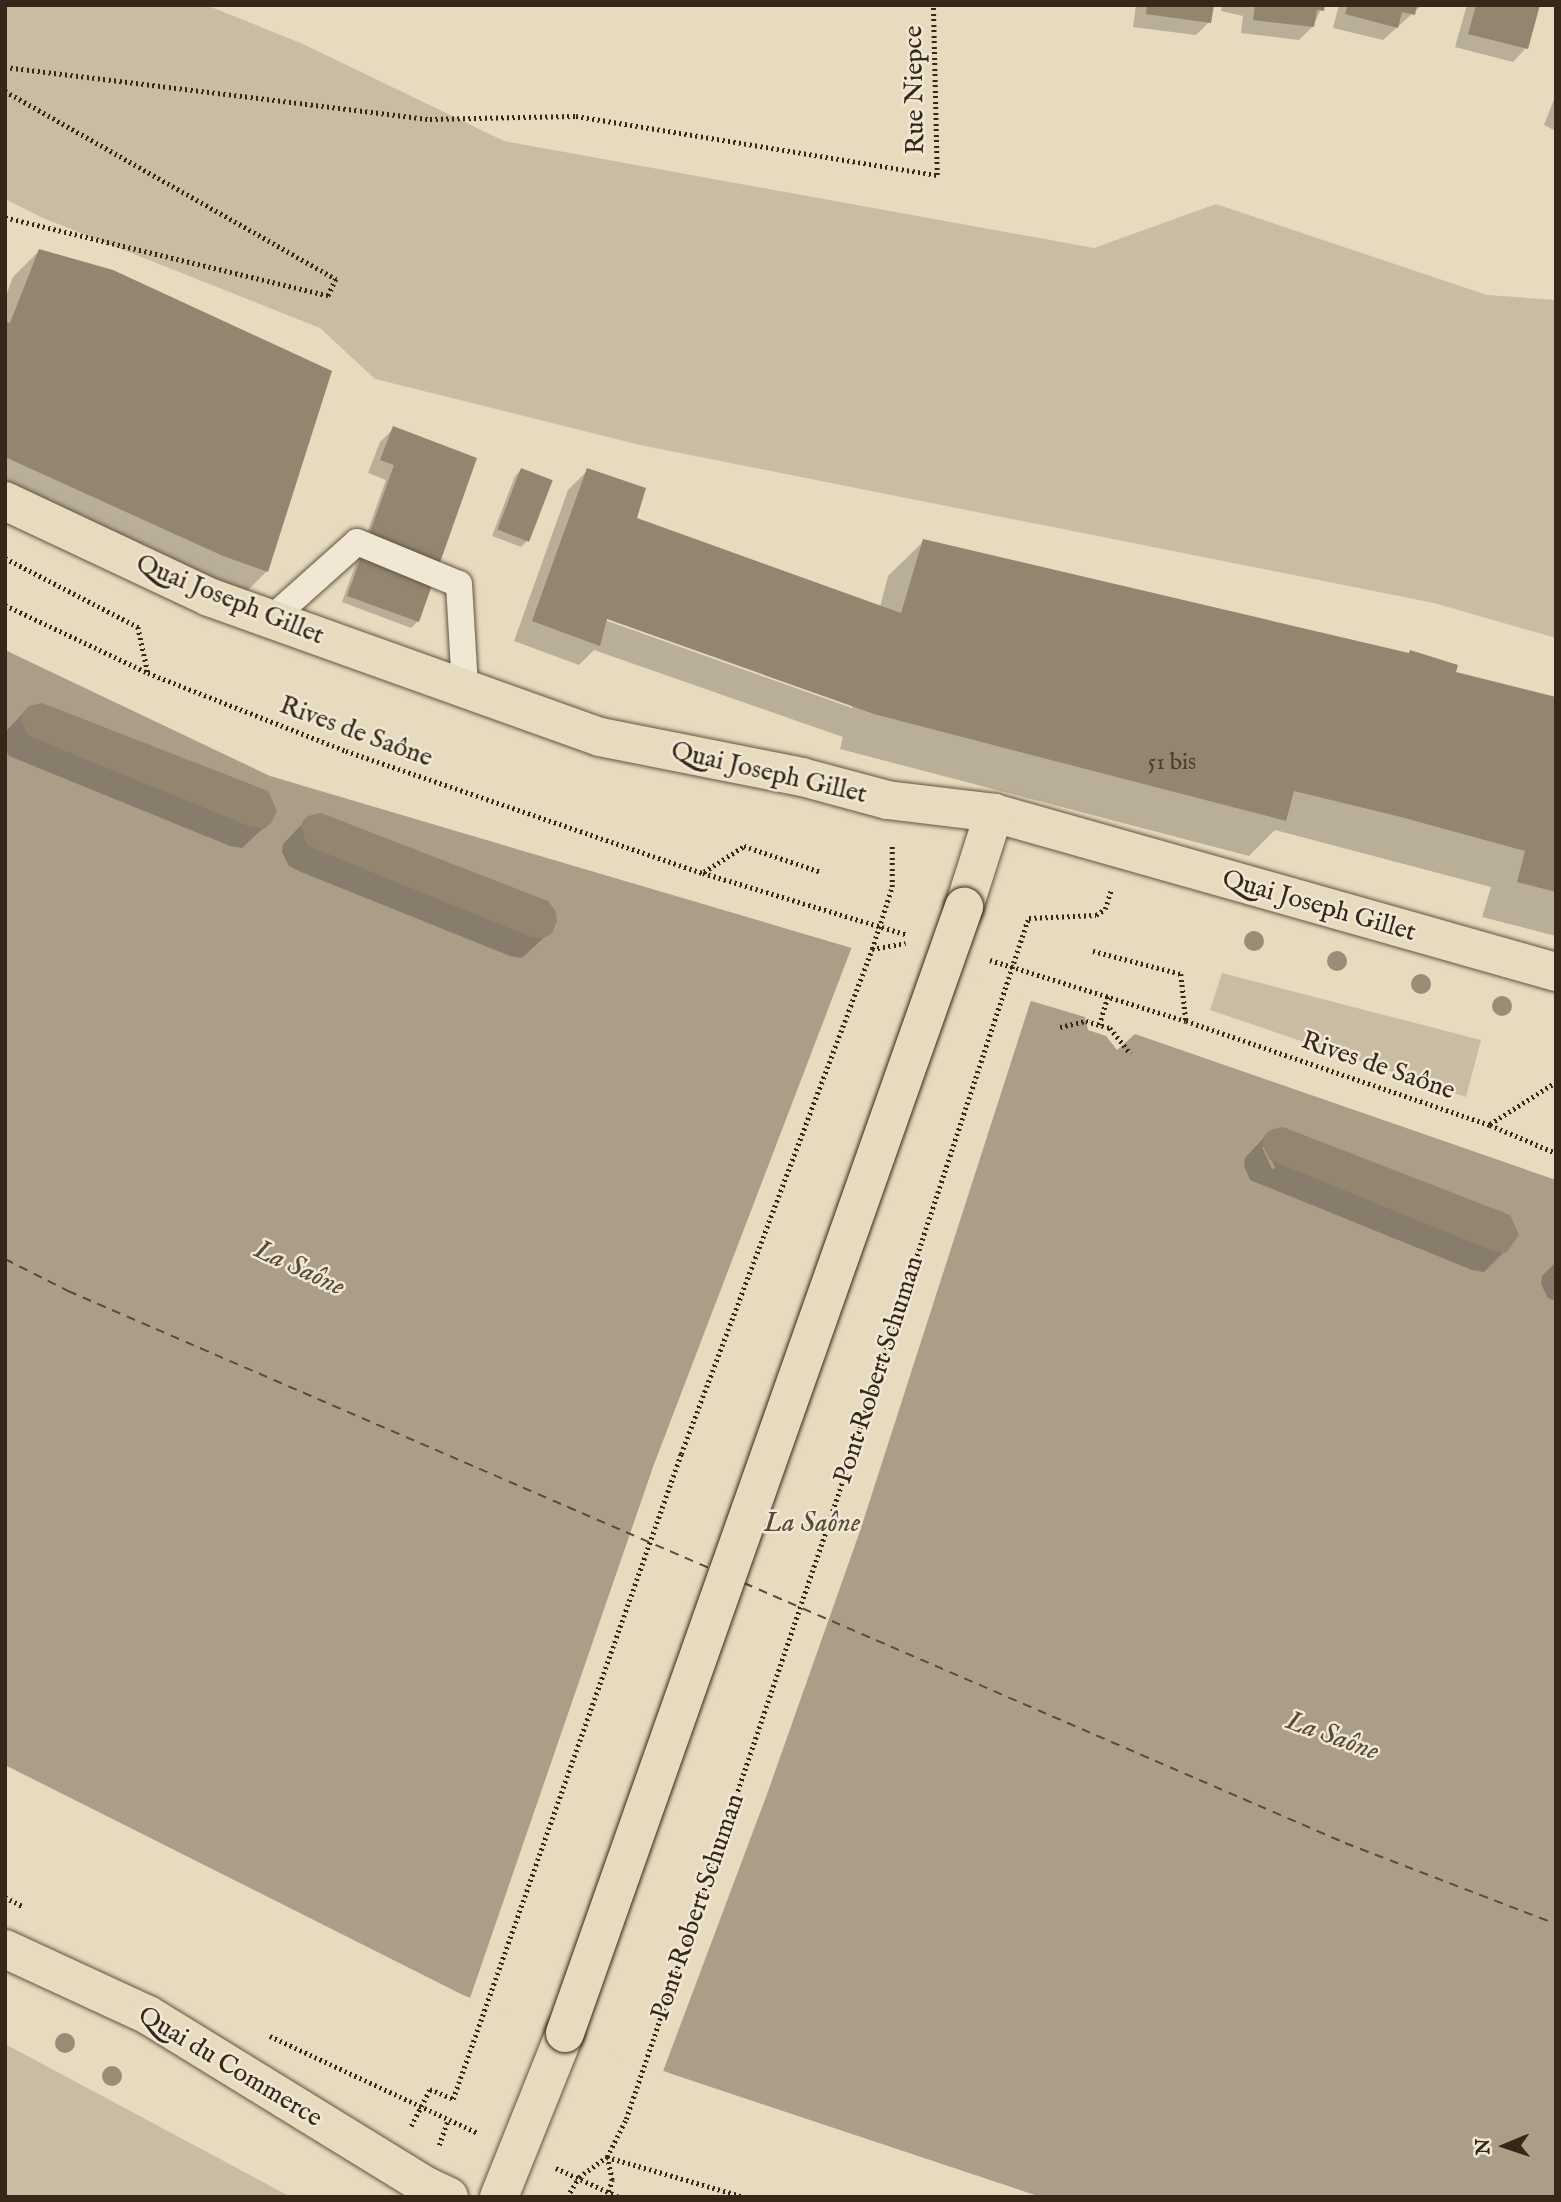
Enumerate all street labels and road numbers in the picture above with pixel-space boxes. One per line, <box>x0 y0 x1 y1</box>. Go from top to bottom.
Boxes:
street label: Rue Niepce <box>898 25 932 155</box>
street label: Quai Joseph Gillet <box>132 548 328 652</box>
street label: Rives de Saône <box>275 690 437 774</box>
street label: Quai Joseph Gillet <box>668 735 870 811</box>
street label: Quai Joseph Gillet <box>1219 863 1419 949</box>
street label: Rives de Saône <box>1297 1025 1459 1107</box>
street label: Pont Robert Schuman <box>828 1252 930 1488</box>
street label: Pont Robert Schuman <box>645 1790 751 2024</box>
street label: Quai du Commerce <box>132 2000 328 2134</box>

